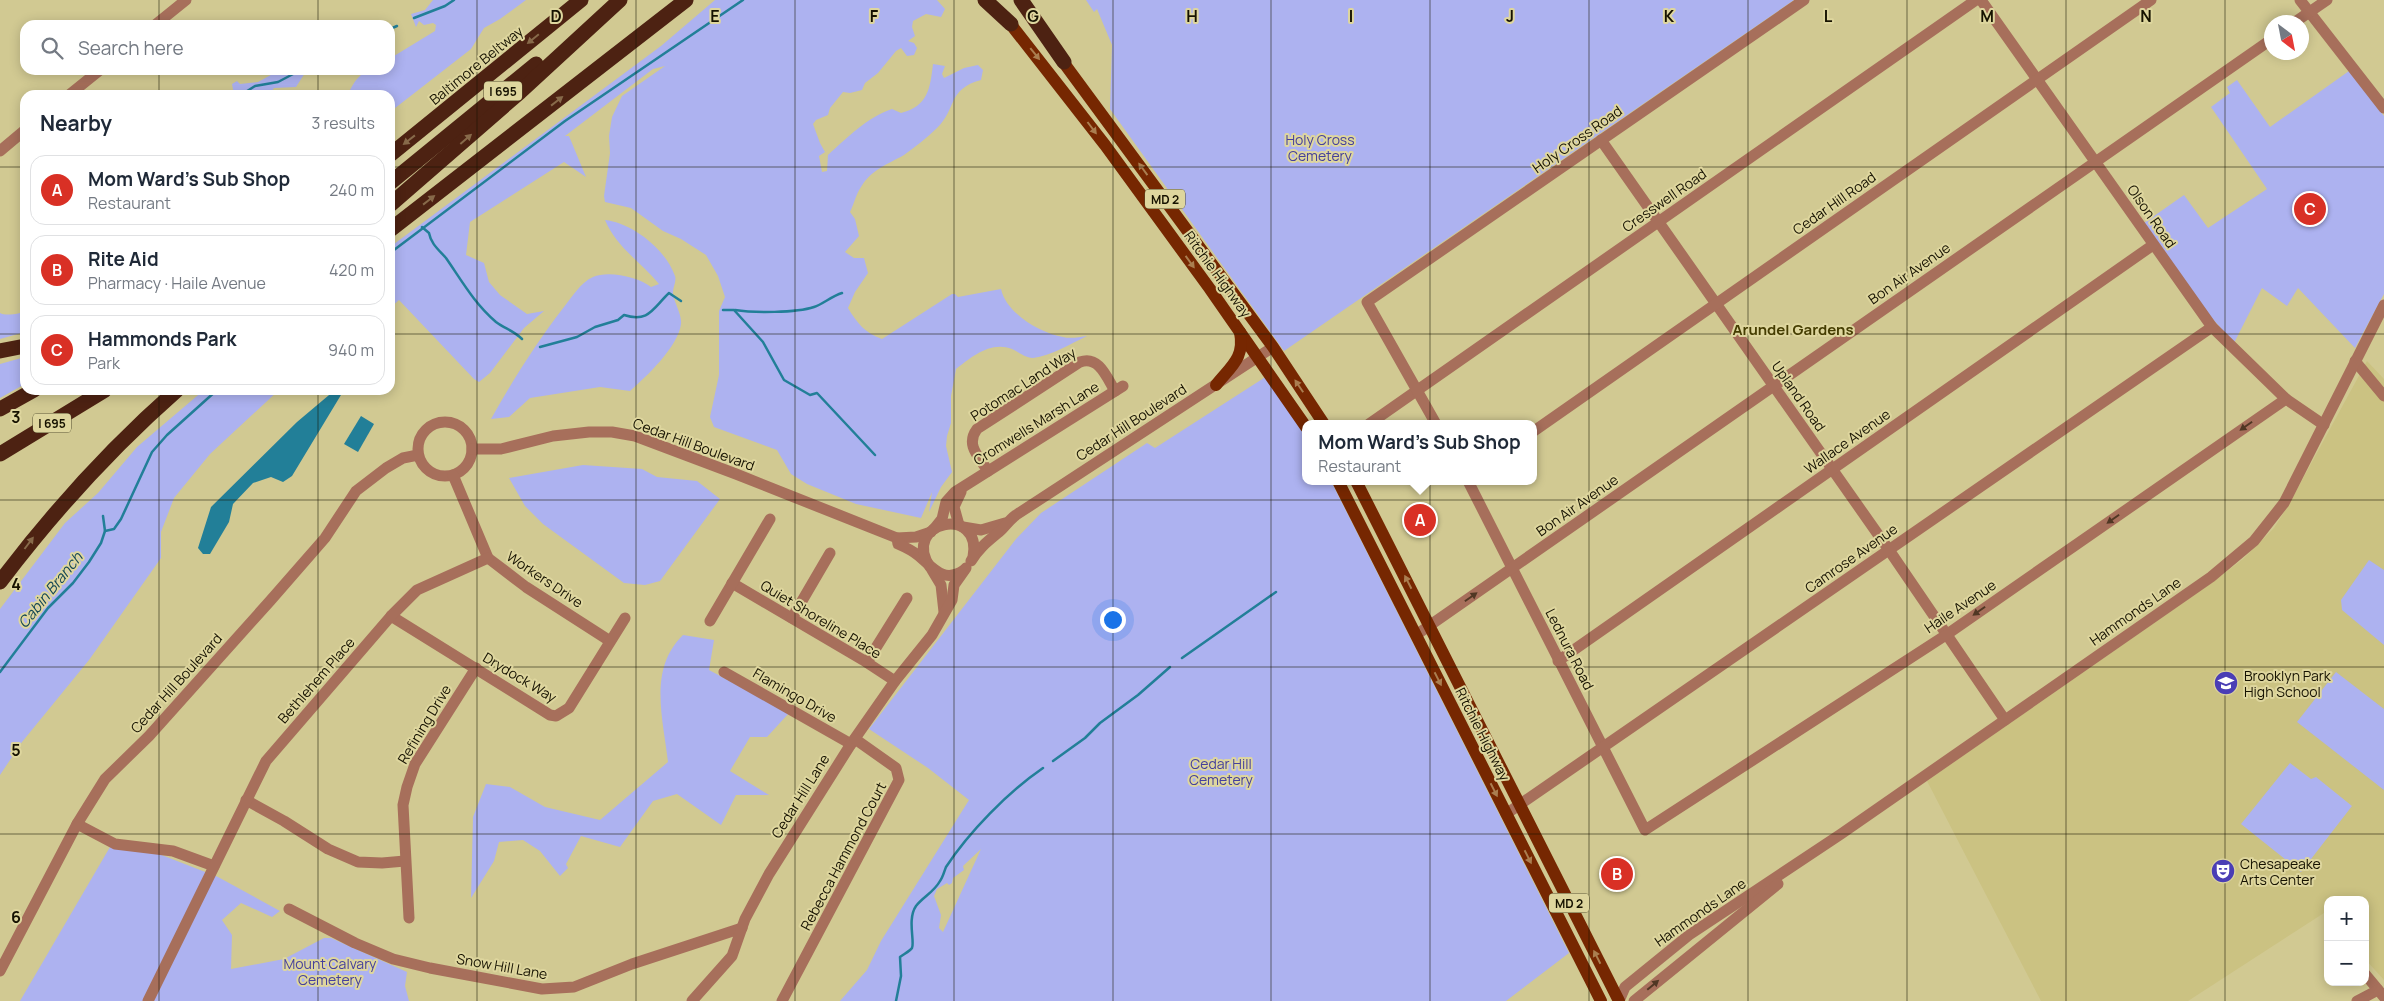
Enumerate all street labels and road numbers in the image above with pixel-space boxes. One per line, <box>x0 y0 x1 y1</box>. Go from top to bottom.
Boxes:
street label: Baltimore Beltway <box>425 21 527 109</box>
road number: I 695 <box>484 82 522 100</box>
street label: Holy Cross Road <box>1528 101 1626 177</box>
street label: Cresswell Road <box>1618 164 1710 236</box>
street label: Cedar Hill Road <box>1789 167 1879 239</box>
street label: Olson Road <box>2123 181 2181 251</box>
road number: MD 2 <box>1145 190 1185 208</box>
street label: Ritchie Highway <box>1180 227 1256 321</box>
street label: Bon Air Avenue <box>1864 238 1954 308</box>
street label: Potomac Land Way <box>967 342 1080 425</box>
street label: Upland Road <box>1768 357 1830 435</box>
street label: Cromwells Marsh Lane <box>970 377 1102 469</box>
street label: Cedar Hill Boulevard <box>1072 379 1190 465</box>
street label: Wallace Avenue <box>1800 404 1894 478</box>
road number: I 695 <box>33 413 71 432</box>
street label: Cedar Hill Boulevard <box>630 413 758 475</box>
street label: Bon Air Avenue <box>1532 470 1622 540</box>
street label: Camrose Avenue <box>1801 519 1901 597</box>
street label: Workers Drive <box>503 546 587 612</box>
street label: Hammonds Lane <box>2086 572 2184 650</box>
street label: Quiet Shoreline Place <box>757 575 885 663</box>
street label: Haile Avenue <box>1920 575 2000 637</box>
street label: Lednura Road <box>1541 605 1599 693</box>
street label: Cedar Hill Boulevard <box>126 629 226 737</box>
street label: Bethlehem Place <box>273 633 359 727</box>
street label: Drydock Way <box>480 648 561 707</box>
street label: Flamingo Drive <box>750 663 840 727</box>
street label: Refining Drive <box>393 681 455 767</box>
street label: Ritchie Highway <box>1451 684 1515 784</box>
street label: Cedar Hill Lane <box>767 750 833 842</box>
street label: Rebecca Hammond Court <box>796 778 890 933</box>
street label: Hammonds Lane <box>1651 873 1749 951</box>
road number: MD 2 <box>1549 894 1589 912</box>
street label: Snow Hill Lane <box>455 949 549 983</box>

